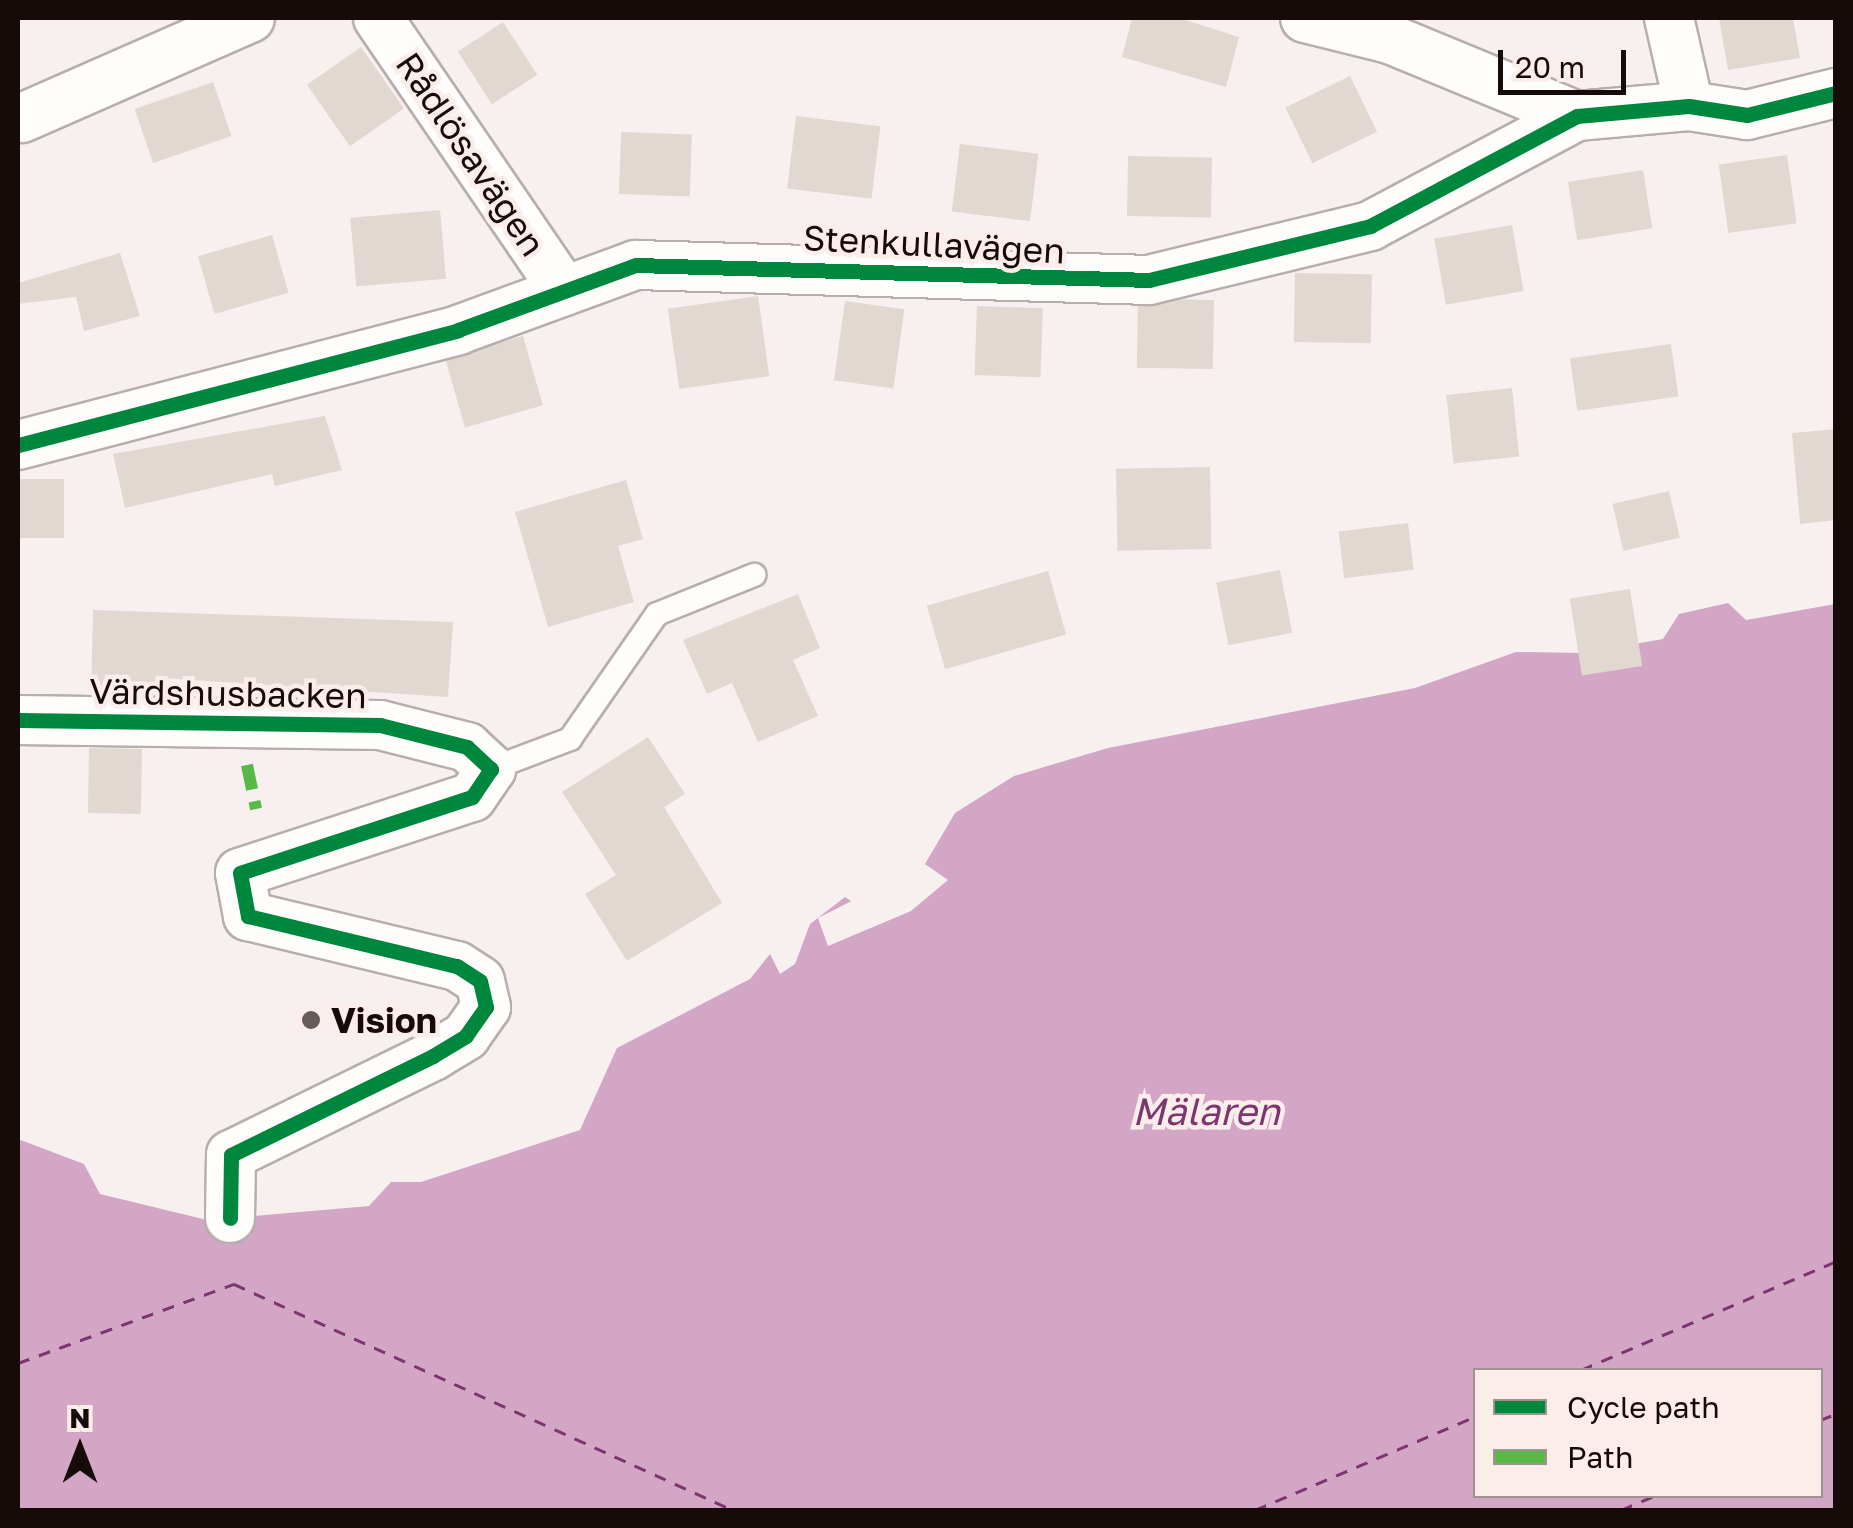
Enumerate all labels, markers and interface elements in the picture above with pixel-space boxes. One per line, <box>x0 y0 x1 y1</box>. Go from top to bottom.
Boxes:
scale bar <box>1503 30 1630 92</box>
street label: Rådlösavägen <box>388 44 554 264</box>
text: 20 m <box>1515 49 1585 85</box>
street label: Stenkullavägen <box>802 216 1066 272</box>
street label: Värdshusbacken <box>89 670 367 716</box>
place label: Vision <box>331 999 437 1041</box>
marker: Vision <box>300 1009 322 1031</box>
water label: Mälaren <box>1132 1088 1280 1134</box>
legend <box>1473 1368 1823 1498</box>
text: Cycle path <box>1567 1389 1720 1425</box>
north arrow <box>30 1398 130 1498</box>
text: N <box>69 1401 91 1434</box>
text: Path <box>1567 1439 1633 1475</box>

